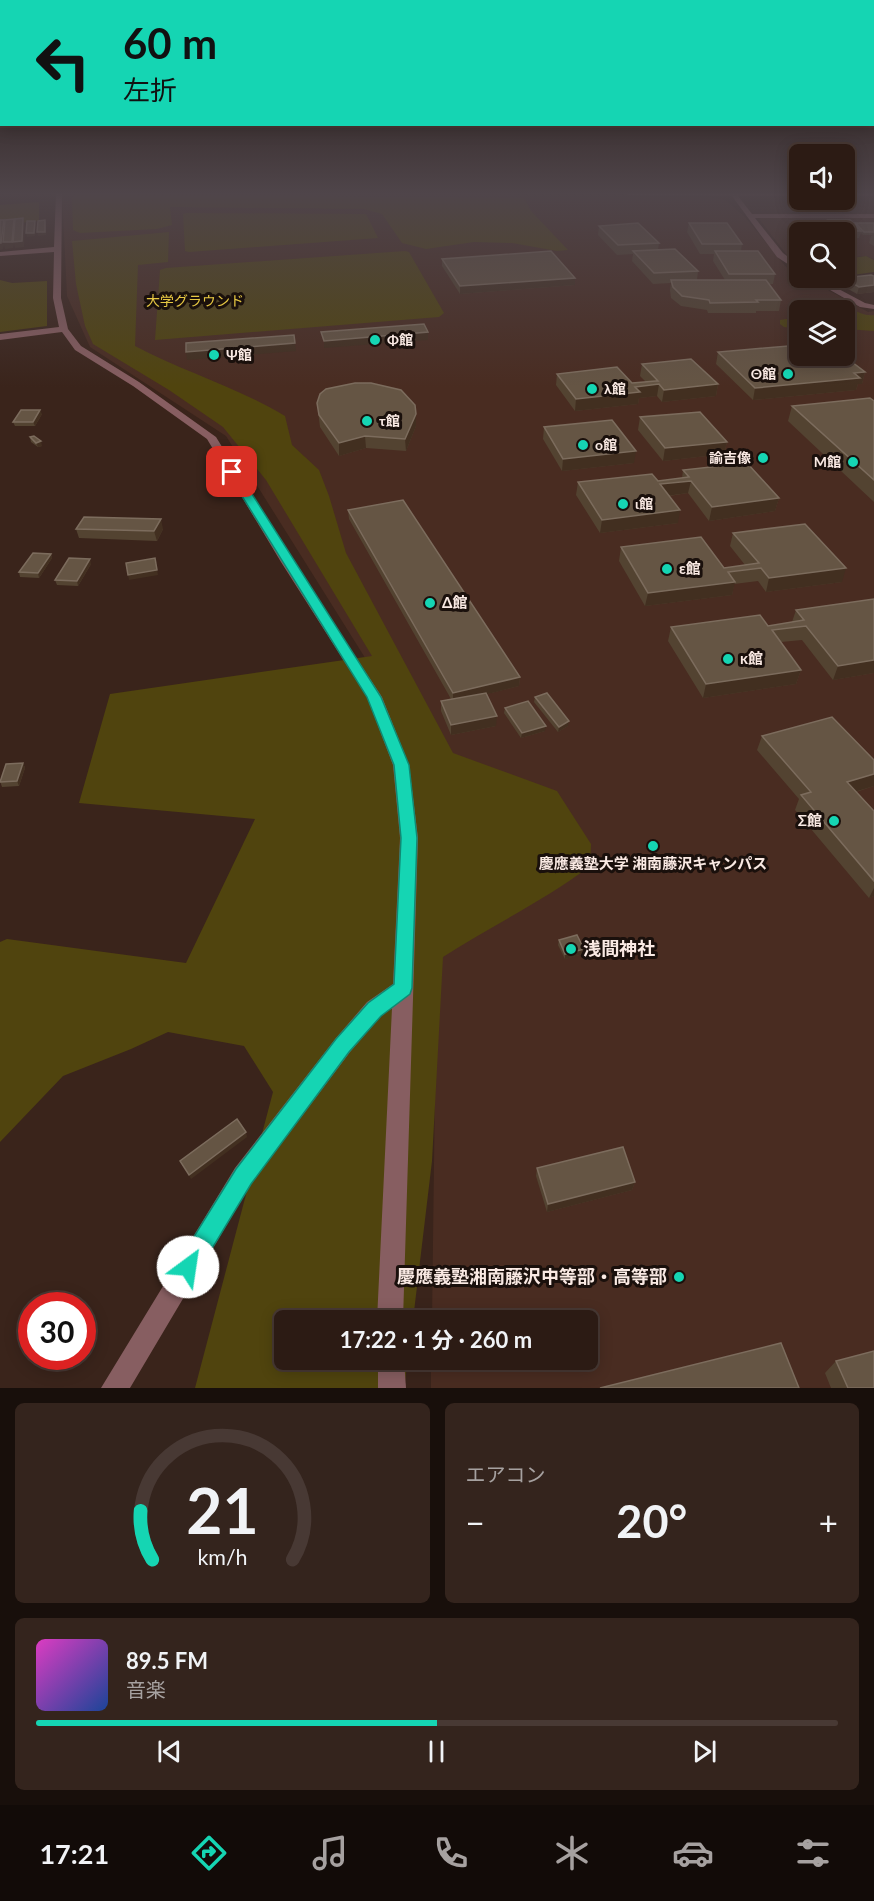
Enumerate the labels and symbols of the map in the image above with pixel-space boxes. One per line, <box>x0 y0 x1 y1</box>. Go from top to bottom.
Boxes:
park label: 大学グラウンド <box>146 292 244 309</box>
place label: Φ館 <box>387 331 413 348</box>
marker: Φ館 <box>368 333 382 347</box>
place label: Ψ館 <box>226 346 252 363</box>
marker: Ψ館 <box>207 348 221 362</box>
place label: Θ館 <box>751 365 776 382</box>
marker: Θ館 <box>781 367 795 381</box>
place label: λ館 <box>604 380 626 397</box>
marker: λ館 <box>585 382 599 396</box>
place label: τ館 <box>379 412 400 429</box>
marker: τ館 <box>360 414 374 428</box>
place label: ο館 <box>595 436 617 453</box>
marker: ο館 <box>576 438 590 452</box>
pin <box>206 446 257 497</box>
place label: 諭吉像 <box>709 449 751 466</box>
marker: 諭吉像 <box>756 451 770 465</box>
place label: Μ館 <box>814 453 841 470</box>
marker: Μ館 <box>846 455 860 469</box>
place label: ι館 <box>635 495 653 512</box>
marker: ι館 <box>616 497 630 511</box>
place label: ε館 <box>679 559 701 577</box>
marker: ε館 <box>660 562 674 576</box>
place label: Δ館 <box>442 593 467 611</box>
marker: Δ館 <box>423 596 437 610</box>
place label: κ館 <box>740 649 763 667</box>
marker: κ館 <box>721 652 735 666</box>
place label: Σ館 <box>798 811 822 829</box>
marker: Σ館 <box>827 814 841 828</box>
marker: 慶應義塾大学 湘南藤沢キャンパス <box>646 839 660 853</box>
place label: 慶應義塾大学 湘南藤沢キャンパス <box>539 854 767 872</box>
place label: 浅間神社 <box>583 937 655 959</box>
marker: 浅間神社 <box>564 942 578 956</box>
position arrow <box>156 1235 220 1299</box>
place label: 慶應義塾湘南藤沢中等部・高等部 <box>397 1265 667 1287</box>
marker: 慶應義塾湘南藤沢中等部・高等部 <box>672 1270 686 1284</box>
speed limit sign: 30 <box>18 1292 96 1370</box>

